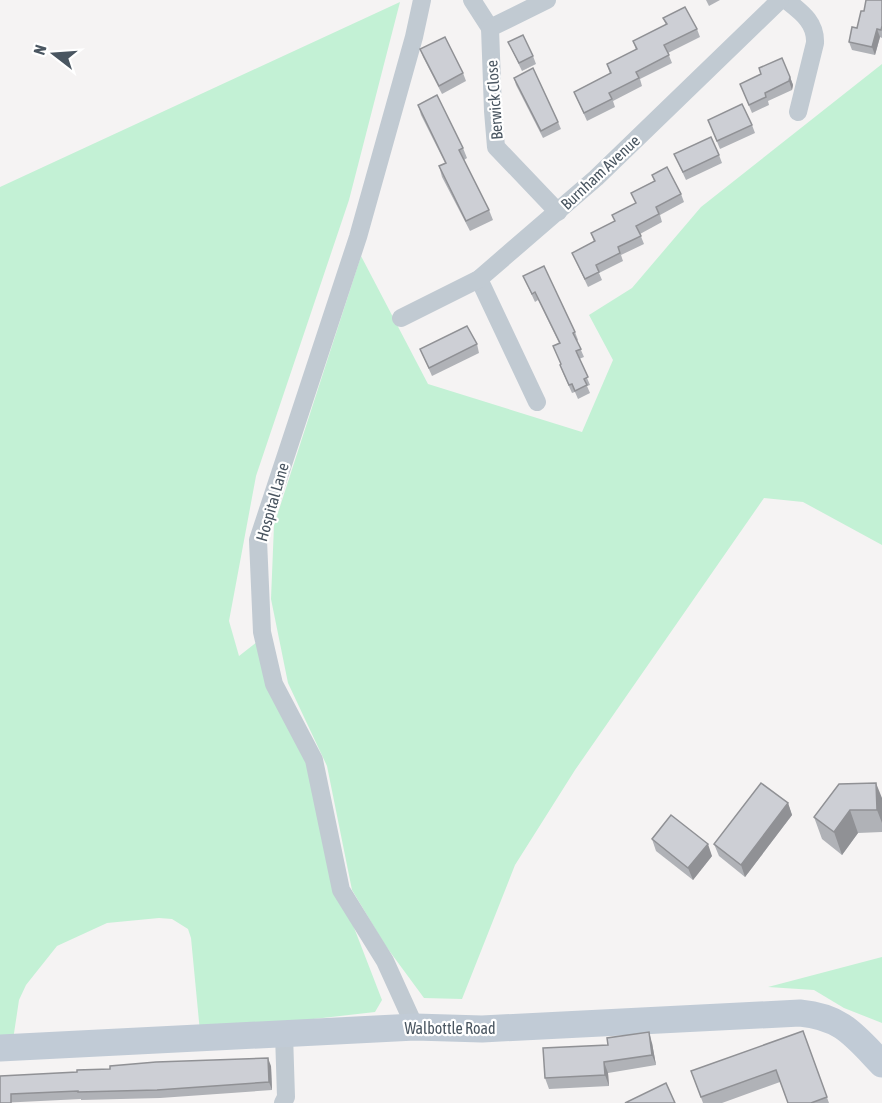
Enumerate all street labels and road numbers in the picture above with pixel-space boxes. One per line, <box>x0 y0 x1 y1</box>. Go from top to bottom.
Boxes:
street label: Berwick Close <box>482 60 506 140</box>
street label: Burnham Avenue <box>557 131 643 213</box>
street label: Hospital Lane <box>252 461 293 544</box>
street label: Walbottle Road <box>404 1019 496 1037</box>

